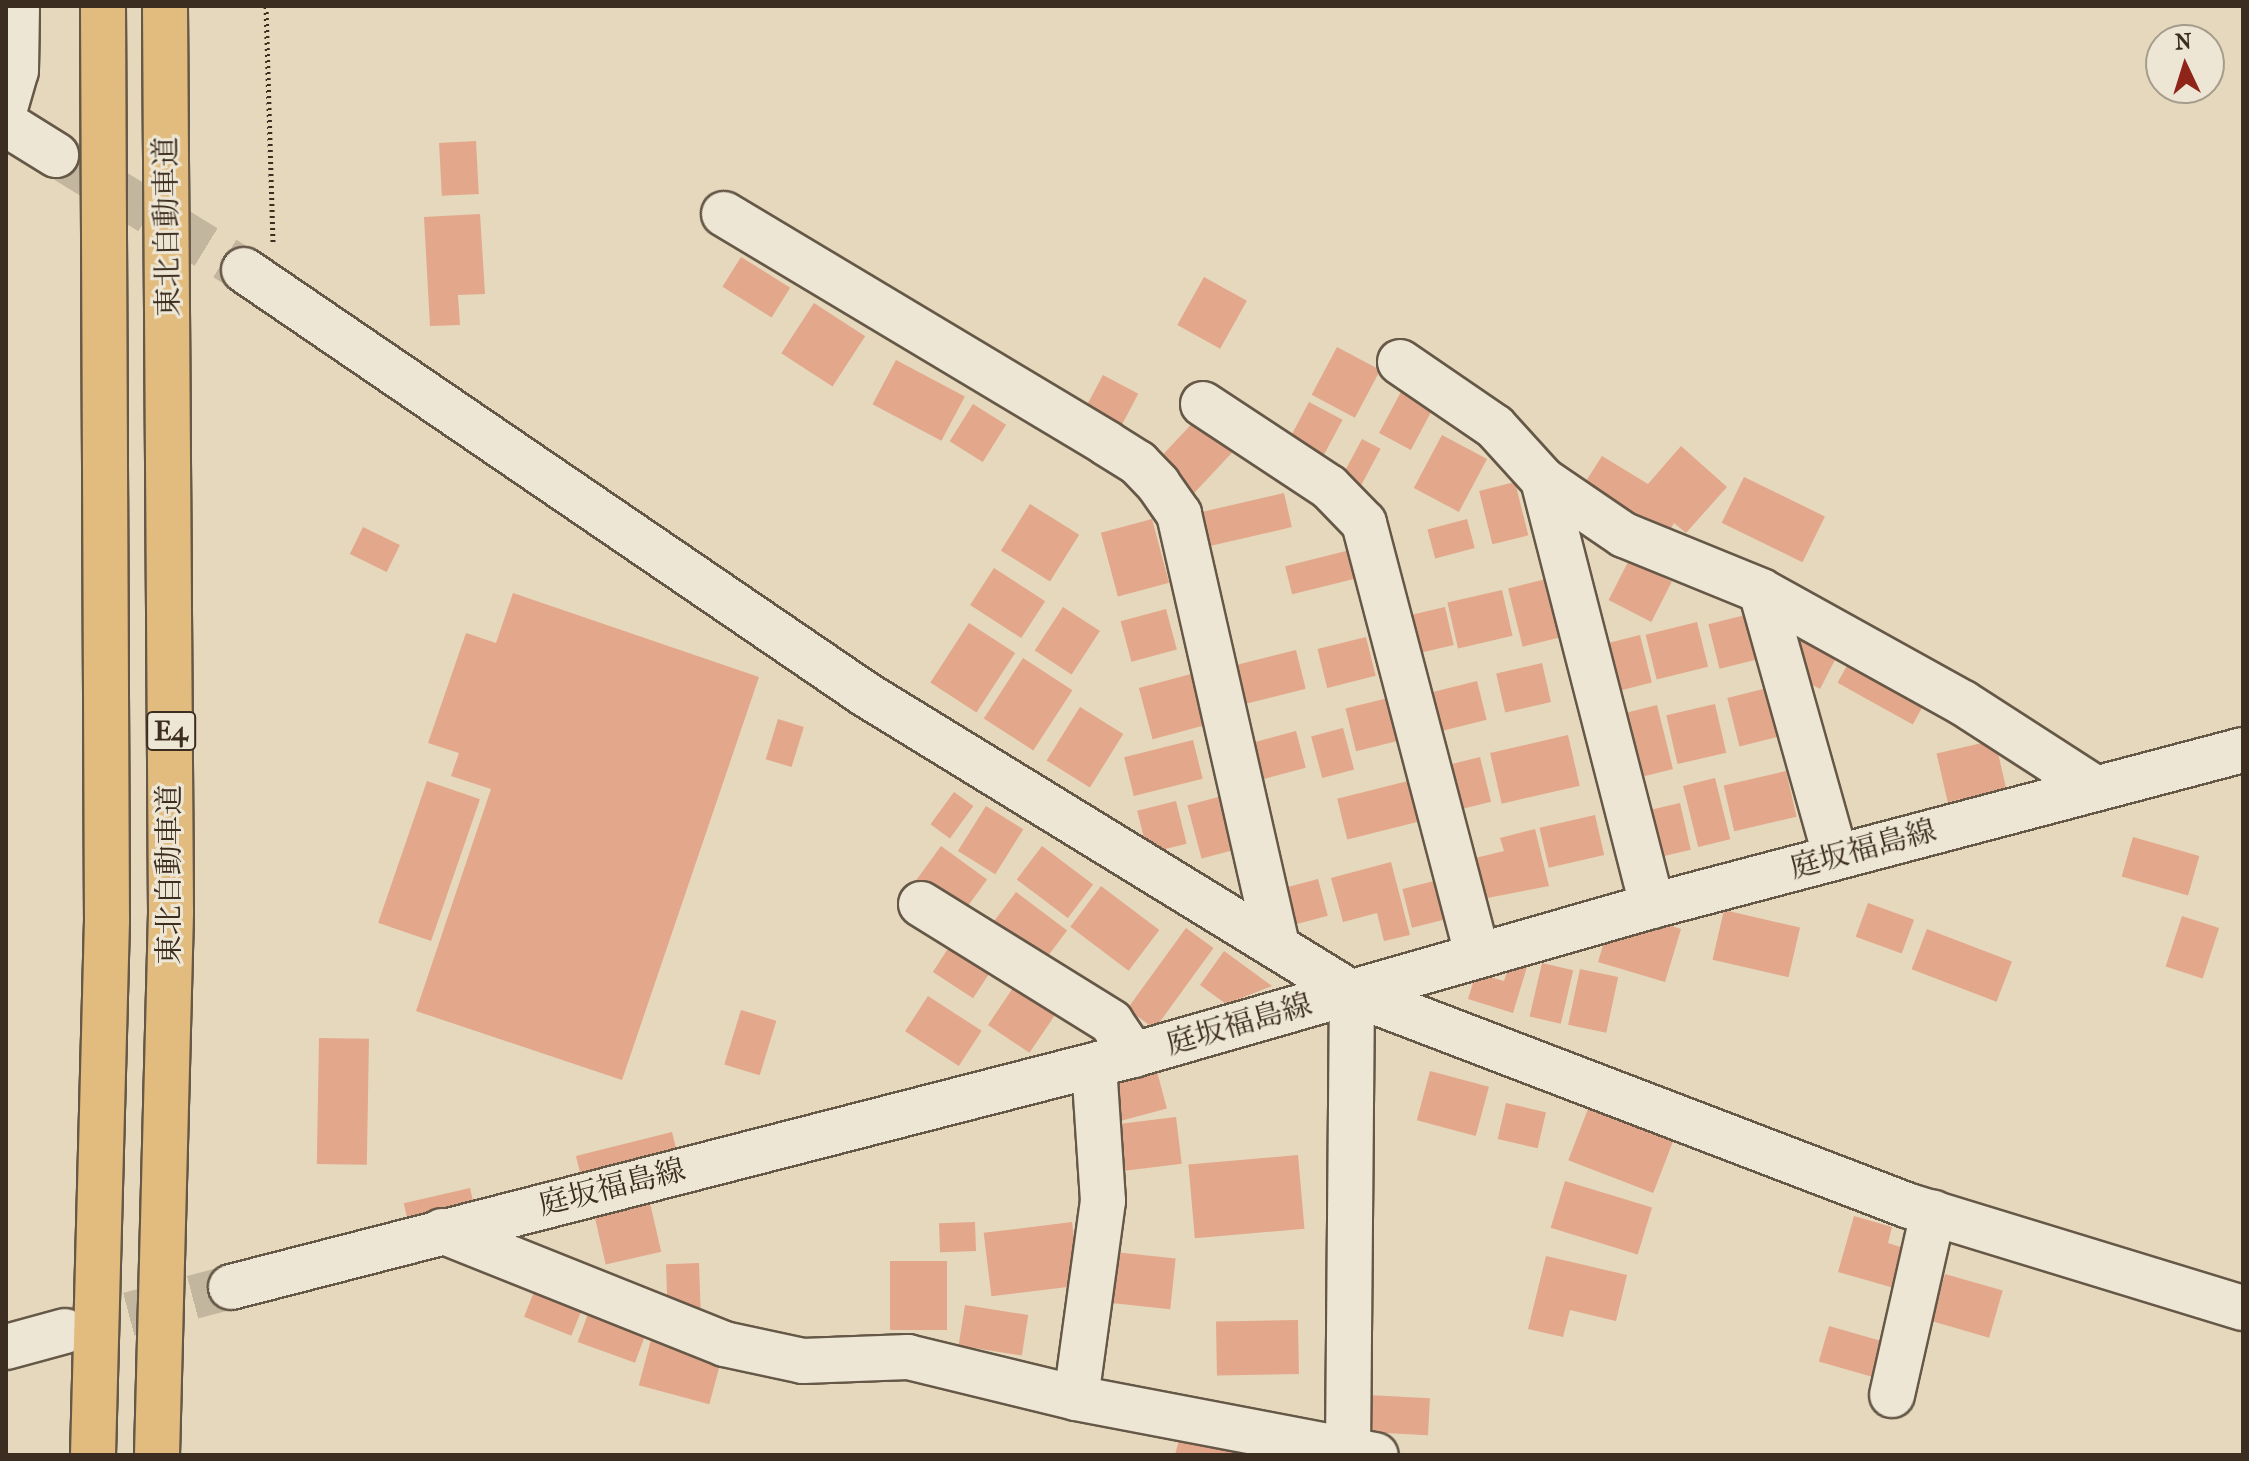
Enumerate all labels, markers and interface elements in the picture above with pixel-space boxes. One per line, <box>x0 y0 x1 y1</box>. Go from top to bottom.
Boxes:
north arrow <box>2145 24 2225 104</box>
text: N <box>2174 29 2193 56</box>
street label: 東北自動車道 <box>148 137 188 317</box>
road number: E4 <box>145 707 197 755</box>
street label: 東北自動車道 <box>152 785 188 965</box>
street label: 庭坂福島線 <box>1786 813 1940 887</box>
street label: 庭坂福島線 <box>1162 987 1316 1063</box>
street label: 庭坂福島線 <box>535 1152 689 1224</box>

